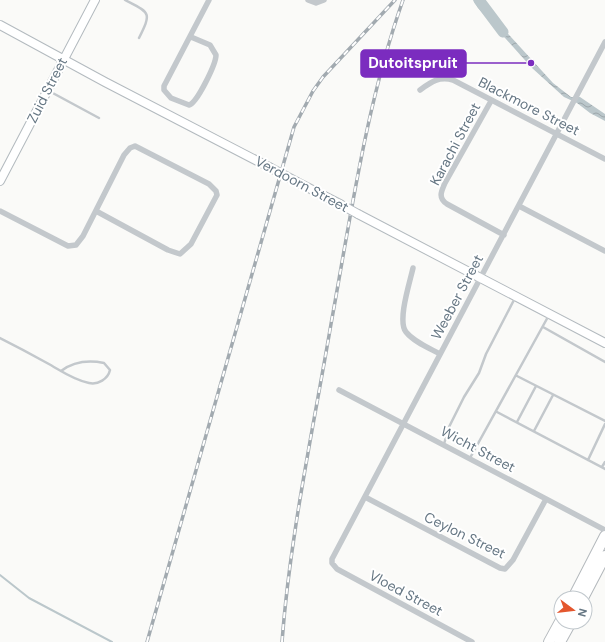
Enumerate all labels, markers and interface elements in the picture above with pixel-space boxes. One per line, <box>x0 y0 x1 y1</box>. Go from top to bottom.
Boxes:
callout: Dutoitspruit <box>361 50 466 77</box>
text: Dutoitspruit <box>368 53 458 73</box>
street label: Zuid Street <box>23 54 71 126</box>
street label: Blackmore Street <box>475 73 583 139</box>
street label: Karachi Street <box>426 100 484 188</box>
street label: Verdoorn Street <box>252 152 352 216</box>
street label: Weeber Street <box>427 251 487 343</box>
street label: Wicht Street <box>438 422 518 476</box>
street label: Ceylon Street <box>421 508 509 562</box>
street label: Vloed Street <box>366 566 446 620</box>
north arrow <box>553 590 593 630</box>
text: N <box>575 607 590 618</box>

